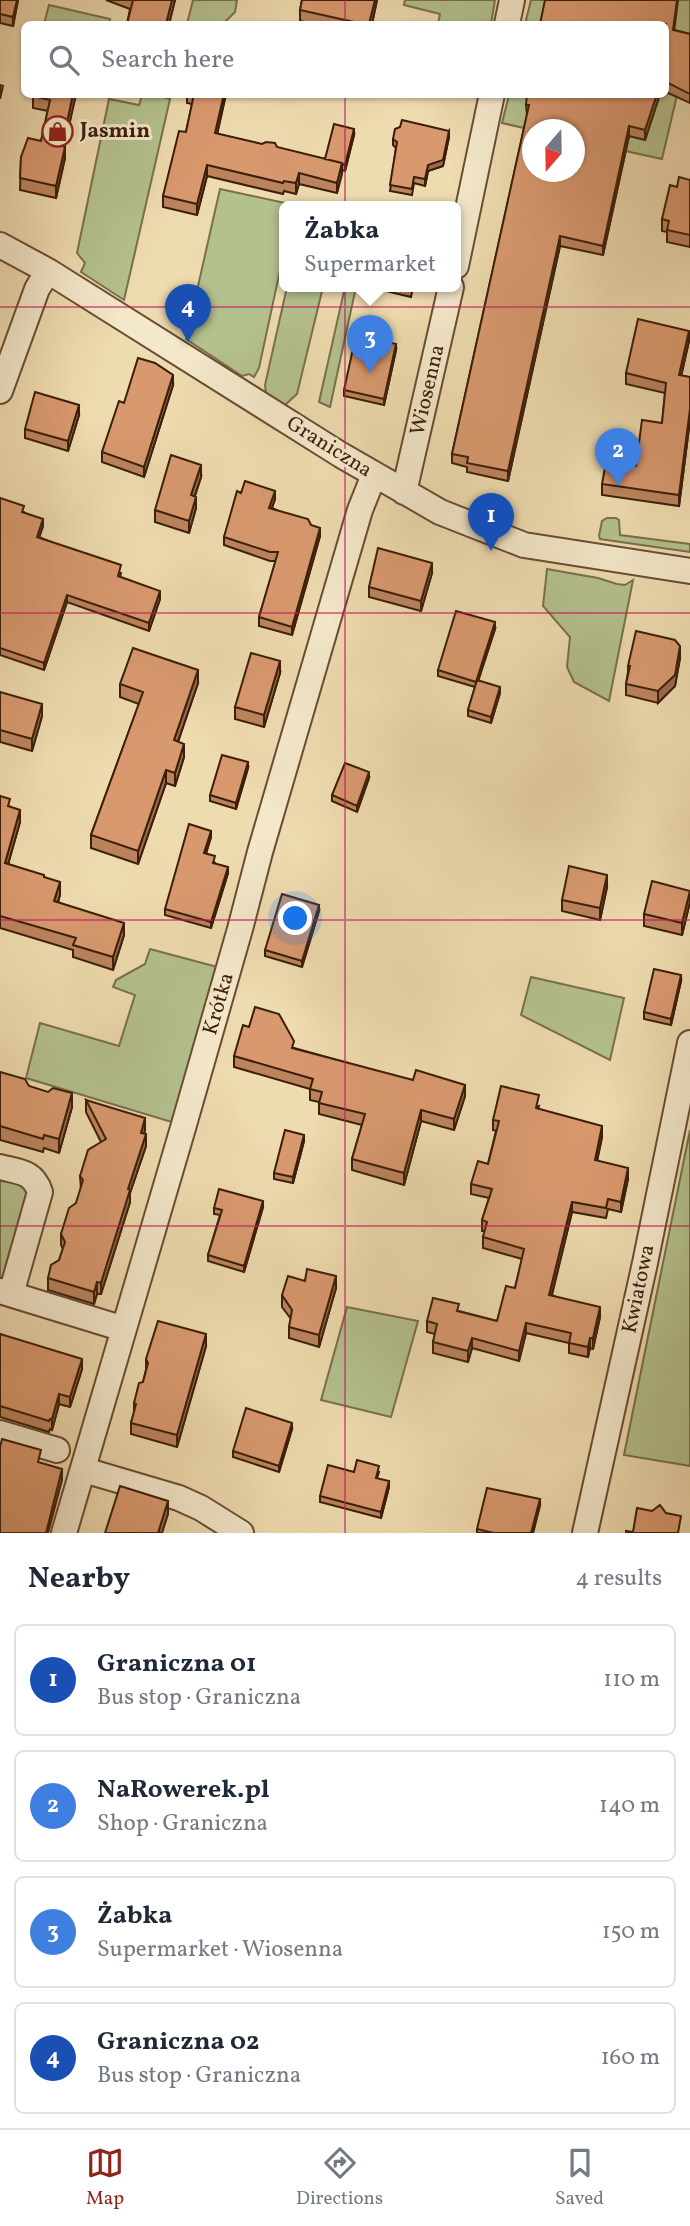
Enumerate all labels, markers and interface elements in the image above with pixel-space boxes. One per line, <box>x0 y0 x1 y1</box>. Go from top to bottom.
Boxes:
search box <box>21 21 669 98</box>
icon: search <box>45 41 83 79</box>
text: Search here <box>101 42 234 78</box>
shop icon: Jasmin <box>40 114 74 148</box>
place label: Jasmin <box>79 117 150 146</box>
north arrow <box>522 119 585 182</box>
popup <box>279 201 461 292</box>
text: Żabka <box>304 213 379 249</box>
text: Supermarket <box>304 249 436 281</box>
pin: 4 <box>165 284 211 342</box>
pin: 3 <box>347 315 393 373</box>
street label: Wiosenna <box>403 342 453 438</box>
street label: Graniczna <box>280 409 378 485</box>
pin: 2 <box>595 428 641 486</box>
pin: 1 <box>468 493 514 551</box>
your location <box>278 901 312 935</box>
street label: Krótka <box>196 969 242 1039</box>
street label: Kwiatowa <box>615 1242 663 1336</box>
text: Nearby <box>28 1558 130 1600</box>
text: 4 results <box>576 1563 662 1595</box>
text: Graniczna 01 <box>97 1646 256 1682</box>
text: 1 <box>48 1664 58 1696</box>
text: 110 m <box>603 1664 660 1696</box>
text: Bus stop · Graniczna <box>97 1682 301 1714</box>
text: NaRowerek.pl <box>97 1772 270 1808</box>
text: 2 <box>47 1790 59 1822</box>
text: 140 m <box>599 1790 660 1822</box>
text: Shop · Graniczna <box>97 1808 268 1840</box>
text: Żabka <box>97 1898 172 1934</box>
text: 3 <box>47 1916 59 1948</box>
text: 150 m <box>602 1916 660 1948</box>
text: Supermarket · Wiosenna <box>97 1934 343 1966</box>
text: Graniczna 02 <box>97 2024 259 2060</box>
text: 4 <box>46 2042 60 2074</box>
text: 160 m <box>601 2042 660 2074</box>
text: Bus stop · Graniczna <box>97 2060 301 2092</box>
tab: Map <box>86 2144 124 2212</box>
tab: Directions <box>296 2144 383 2212</box>
tab: Saved <box>555 2144 604 2212</box>

